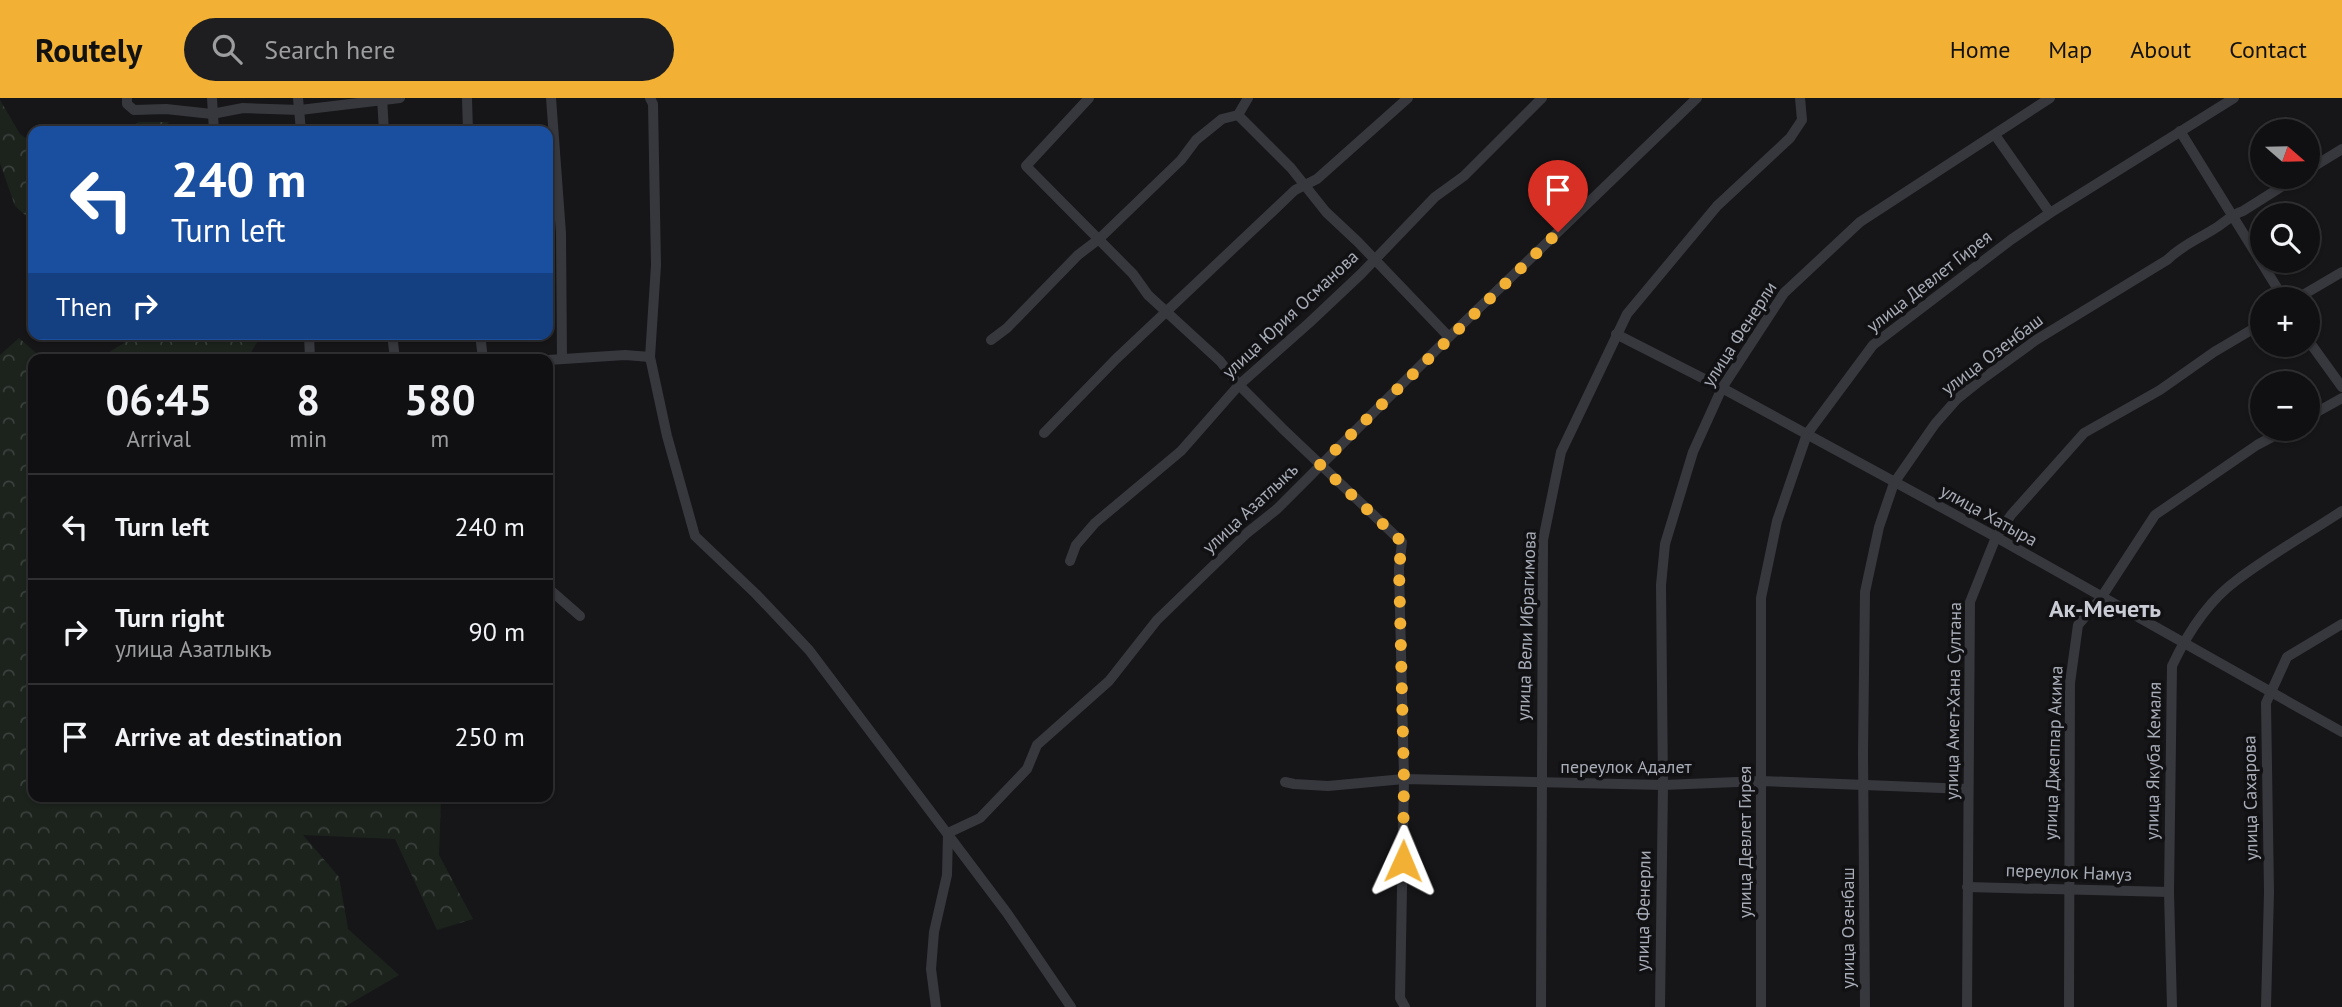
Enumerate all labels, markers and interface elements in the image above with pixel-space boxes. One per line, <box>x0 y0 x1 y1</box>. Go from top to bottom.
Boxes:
search box <box>184 18 674 81</box>
text: Routely <box>35 28 142 71</box>
icon: search <box>208 30 246 68</box>
text: Search here <box>264 33 395 66</box>
text: Home <box>1950 34 2010 65</box>
text: Map <box>2048 34 2092 65</box>
text: About <box>2130 34 2191 65</box>
text: Contact <box>2229 34 2307 65</box>
north arrow <box>2250 119 2320 189</box>
map controls <box>2250 119 2320 441</box>
text: 240 m <box>171 147 306 211</box>
icon: left <box>56 154 147 245</box>
pin <box>1528 160 1588 232</box>
icon: arrive <box>1539 171 1577 209</box>
button: search <box>2250 203 2320 273</box>
text: Turn left <box>171 209 286 251</box>
street label: улица Девлет Гирея <box>1862 225 1996 337</box>
street label: улица Юрия Османова <box>1217 245 1363 383</box>
street label: улица Фенерли <box>1696 277 1782 391</box>
icon: right <box>126 287 164 325</box>
button: + <box>2250 287 2320 357</box>
text: Then <box>56 290 112 323</box>
street label: улица Озенбаш <box>1937 308 2047 400</box>
button: − <box>2250 371 2320 441</box>
text: 06:45 <box>105 372 212 427</box>
text: 8 <box>296 372 320 427</box>
text: 580 <box>404 372 476 427</box>
text: Arrival <box>126 424 191 453</box>
text: min <box>289 424 327 453</box>
text: m <box>431 424 449 453</box>
street label: улица Азатлыкъ <box>1197 458 1303 558</box>
street label: улица Хатыра <box>1936 479 2042 551</box>
icon: left <box>56 508 94 546</box>
text: Turn left <box>115 510 209 543</box>
text: 240 m <box>454 510 525 543</box>
street label: улица Вели Ибрагимова <box>1511 531 1541 721</box>
district label: Ак-Мечеть <box>2049 593 2161 624</box>
text: Turn right <box>115 601 224 634</box>
street label: улица Амет-Хана Султана <box>1940 602 1966 800</box>
icon: right <box>56 613 94 651</box>
text: 90 m <box>469 615 525 648</box>
text: улица Азатлыкъ <box>115 634 272 663</box>
street label: улица Джеппар Акима <box>2038 665 2068 841</box>
street label: улица Якуба Кемаля <box>2140 682 2166 840</box>
icon: arrive <box>56 718 94 756</box>
text: Arrive at destination <box>115 720 342 753</box>
text: 250 m <box>454 720 525 753</box>
street label: улица Сахарова <box>2237 735 2263 861</box>
street label: переулок Адалет <box>1560 755 1693 778</box>
street label: улица Девлет Гирея <box>1733 766 1756 918</box>
position arrow <box>1366 824 1440 898</box>
street label: улица Фенерли <box>1630 850 1656 972</box>
street label: переулок Намуз <box>2005 858 2133 886</box>
street label: улица Озенбаш <box>1836 867 1859 989</box>

